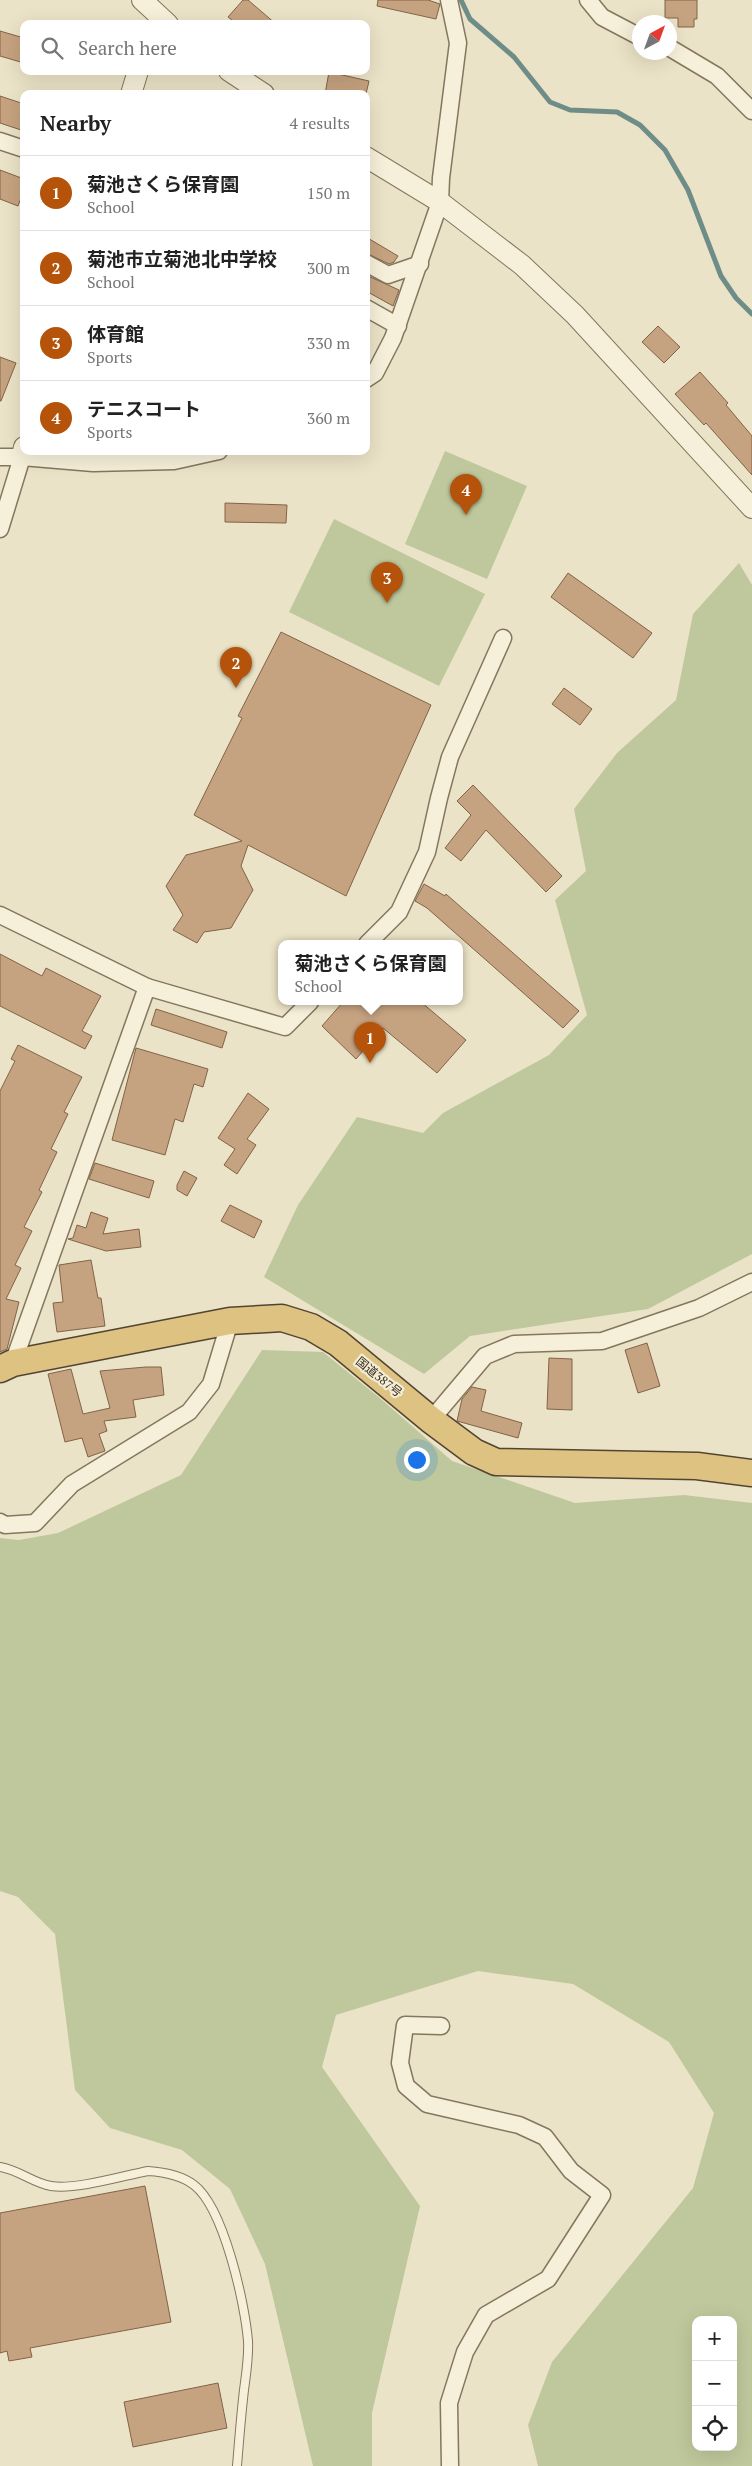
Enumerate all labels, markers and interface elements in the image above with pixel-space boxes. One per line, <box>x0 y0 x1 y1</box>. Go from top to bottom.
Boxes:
north arrow <box>632 15 677 60</box>
search box <box>20 20 370 75</box>
icon: search <box>38 34 66 62</box>
text: Search here <box>78 35 177 60</box>
text: Nearby <box>40 109 111 137</box>
text: 4 results <box>290 112 350 134</box>
text: 菊池さくら保育園 <box>87 171 239 196</box>
text: 1 <box>51 182 61 204</box>
text: 150 m <box>307 182 350 204</box>
text: School <box>87 196 135 218</box>
text: 菊池市立菊池北中学校 <box>87 246 277 271</box>
text: 2 <box>51 257 61 279</box>
text: 300 m <box>307 257 350 279</box>
text: School <box>87 271 135 293</box>
text: 体育館 <box>87 321 144 346</box>
text: 3 <box>51 332 61 354</box>
text: 330 m <box>307 332 350 354</box>
text: Sports <box>87 346 133 368</box>
text: テニスコート <box>87 396 201 421</box>
text: 4 <box>51 407 61 429</box>
text: 360 m <box>307 407 350 429</box>
text: Sports <box>87 421 133 443</box>
pin: 4 <box>450 474 482 515</box>
pin: 3 <box>371 562 403 603</box>
pin: 2 <box>220 647 252 688</box>
popup <box>278 940 463 1005</box>
text: 菊池さくら保育園 <box>294 950 447 975</box>
text: School <box>294 975 342 997</box>
pin: 1 <box>354 1022 386 1063</box>
street label: 国道387号 <box>353 1353 405 1400</box>
your location <box>404 1447 430 1473</box>
map controls <box>692 2316 737 2451</box>
button: + <box>692 2316 737 2361</box>
button: − <box>692 2361 737 2406</box>
button: locate <box>692 2406 737 2451</box>

